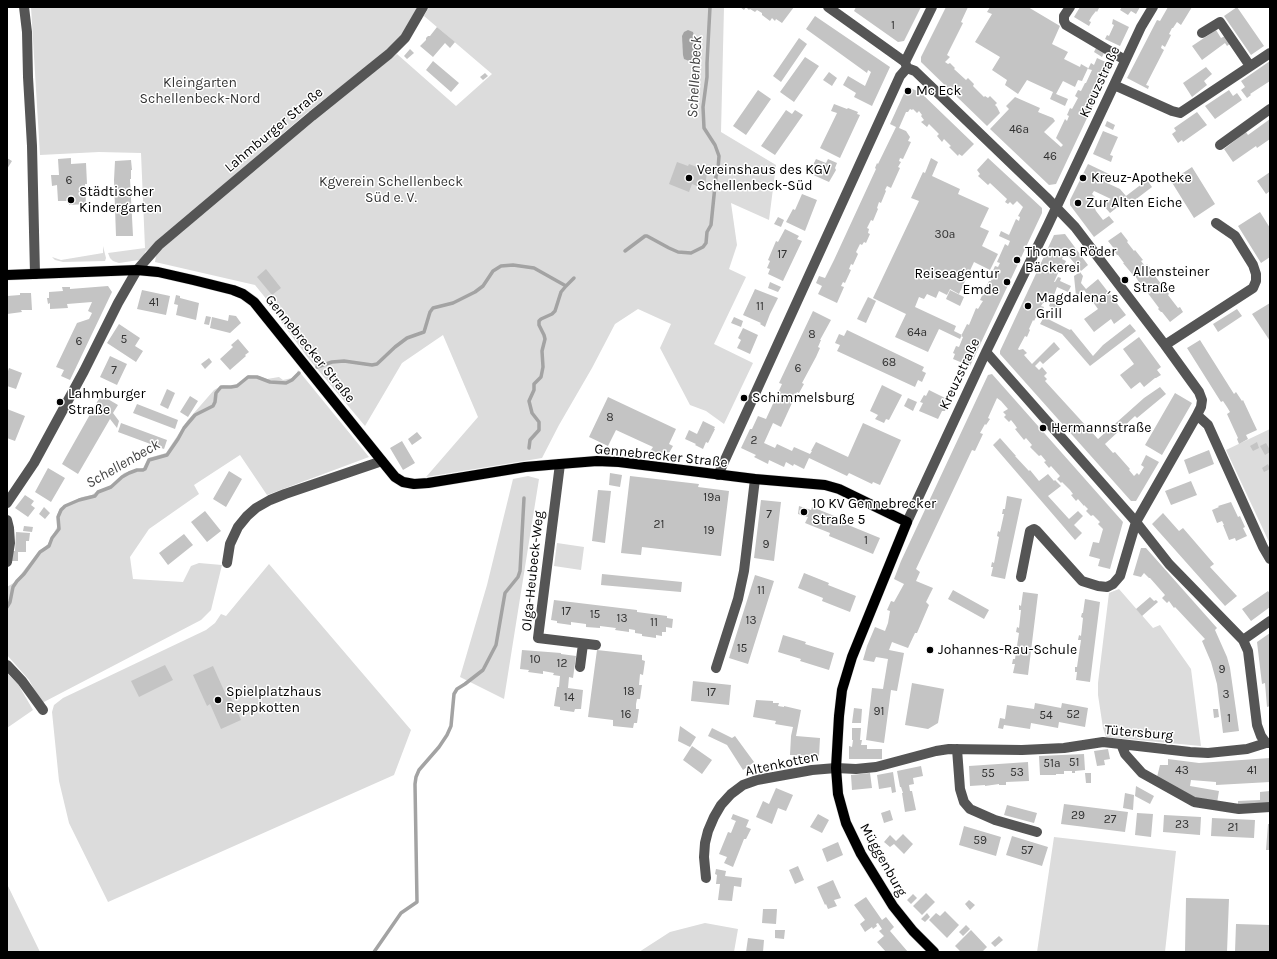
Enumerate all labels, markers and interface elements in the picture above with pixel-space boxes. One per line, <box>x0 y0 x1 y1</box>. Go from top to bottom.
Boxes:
house number: 1 <box>891 19 895 33</box>
water label: Schellenbeck <box>684 35 706 119</box>
street label: Kreuzstraße <box>1076 44 1124 120</box>
park label: Kleingarten Schellenbeck-Nord <box>140 75 260 108</box>
place label: Mc Eck <box>916 83 961 99</box>
street label: Lahmburger Straße <box>221 84 327 176</box>
marker: Mc Eck <box>903 86 913 96</box>
house number: 46a <box>1009 123 1029 137</box>
house number: 46 <box>1043 150 1057 164</box>
place label: Vereinshaus des KGV Schellenbeck-Süd <box>697 162 831 194</box>
place label: Kreuz-Apotheke <box>1091 170 1192 186</box>
marker: Vereinshaus des KGV Schellenbeck-Süd <box>684 173 694 183</box>
marker: Kreuz-Apotheke <box>1078 173 1088 183</box>
house number: 6 <box>66 174 72 188</box>
park label: Kgverein Schellenbeck Süd e. V. <box>319 174 463 206</box>
place label: Städtischer Kindergarten <box>79 184 162 216</box>
marker: Städtischer Kindergarten <box>66 195 76 205</box>
place label: Zur Alten Eiche <box>1086 195 1182 211</box>
marker: Zur Alten Eiche <box>1073 198 1083 208</box>
house number: 30a <box>935 228 955 242</box>
place label: Thomas Röder Bäckerei <box>1025 244 1116 276</box>
house number: 17 <box>777 248 787 262</box>
marker: Thomas Röder Bäckerei <box>1012 255 1022 265</box>
place label: Allensteiner Straße <box>1133 264 1209 296</box>
place label: Reiseagentur Emde <box>914 266 999 298</box>
marker: Allensteiner Straße <box>1120 275 1130 285</box>
marker: Reiseagentur Emde <box>1002 277 1012 287</box>
place label: Magdalena´s Grill <box>1036 290 1119 322</box>
street label: Gennebrecker Straße <box>261 292 359 406</box>
house number: 41 <box>149 296 159 310</box>
house number: 11 <box>756 300 764 314</box>
marker: Magdalena´s Grill <box>1023 301 1033 311</box>
house number: 64a <box>907 326 927 340</box>
house number: 8 <box>808 328 816 342</box>
house number: 5 <box>121 333 127 347</box>
house number: 6 <box>76 335 82 349</box>
street label: Kreuzstraße <box>936 336 984 412</box>
house number: 68 <box>882 356 896 370</box>
house number: 6 <box>795 362 801 376</box>
house number: 7 <box>111 364 117 378</box>
place label: Lahmburger Straße <box>68 386 146 418</box>
place label: Schimmelsburg <box>752 390 854 406</box>
marker: Schimmelsburg <box>739 393 749 403</box>
marker: Lahmburger Straße <box>55 397 65 407</box>
house number: 8 <box>606 411 614 425</box>
place label: Hermannstraße <box>1051 420 1151 436</box>
marker: Hermannstraße <box>1038 423 1048 433</box>
house number: 2 <box>751 434 757 448</box>
water label: Schellenbeck <box>83 436 163 492</box>
street label: Gennebrecker Straße <box>594 441 728 471</box>
house number: 19a <box>703 491 721 505</box>
place label: 10 KV Gennebrecker Straße 5 <box>812 496 936 528</box>
marker: 10 KV Gennebrecker Straße 5 <box>799 507 809 517</box>
house number: 7 <box>766 508 772 522</box>
street label: Olga-Heubeck-Weg <box>518 510 548 632</box>
house number: 21 <box>654 518 664 532</box>
house number: 19 <box>704 524 714 538</box>
house number: 1 <box>864 534 868 548</box>
house number: 9 <box>763 538 769 552</box>
house number: 11 <box>757 584 765 598</box>
house number: 17 <box>561 605 571 619</box>
house number: 15 <box>590 608 600 622</box>
house number: 13 <box>616 612 628 626</box>
house number: 13 <box>745 614 757 628</box>
house number: 11 <box>650 616 658 630</box>
house number: 15 <box>737 642 747 656</box>
place label: Johannes-Rau-Schule <box>938 642 1077 658</box>
marker: Johannes-Rau-Schule <box>925 645 935 655</box>
house number: 10 <box>529 653 541 667</box>
house number: 12 <box>557 657 567 671</box>
house number: 9 <box>1219 663 1225 677</box>
place label: Spielplatzhaus Reppkotten <box>226 684 322 716</box>
house number: 18 <box>623 685 635 699</box>
house number: 17 <box>706 686 716 700</box>
house number: 3 <box>1222 688 1230 702</box>
house number: 14 <box>564 691 574 705</box>
marker: Spielplatzhaus Reppkotten <box>213 695 223 705</box>
house number: 91 <box>874 705 884 719</box>
house number: 16 <box>621 708 631 722</box>
house number: 52 <box>1066 708 1080 722</box>
house number: 54 <box>1039 709 1053 723</box>
house number: 1 <box>1227 712 1231 726</box>
street label: Tütersburg <box>1104 722 1174 744</box>
street label: Altenkotten <box>744 748 820 780</box>
house number: 51 <box>1069 756 1079 770</box>
house number: 51a <box>1043 757 1061 771</box>
house number: 43 <box>1175 764 1189 778</box>
house number: 41 <box>1247 764 1257 778</box>
house number: 53 <box>1010 766 1024 780</box>
house number: 55 <box>981 767 995 781</box>
house number: 29 <box>1071 809 1085 823</box>
house number: 27 <box>1104 813 1116 827</box>
house number: 23 <box>1175 818 1189 832</box>
street label: Müggenburg <box>856 820 910 900</box>
house number: 21 <box>1228 821 1238 835</box>
house number: 59 <box>973 834 987 848</box>
house number: 57 <box>1021 844 1033 858</box>

